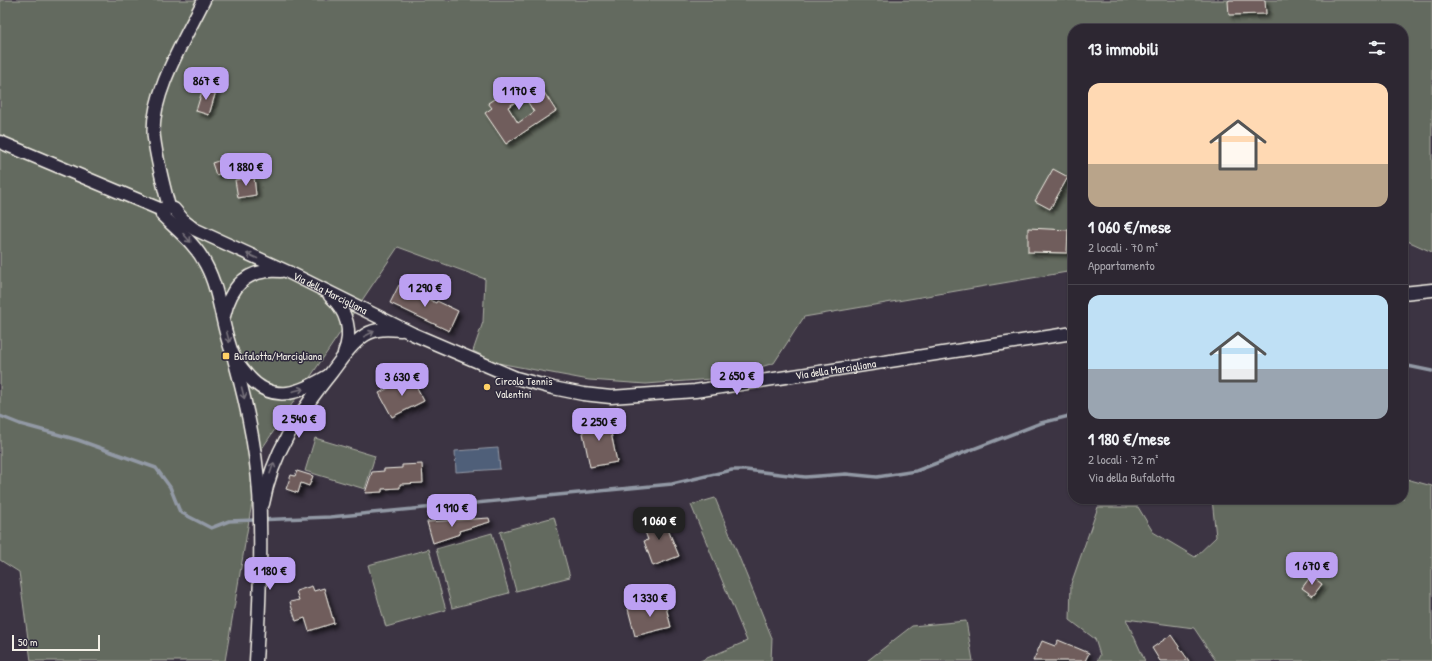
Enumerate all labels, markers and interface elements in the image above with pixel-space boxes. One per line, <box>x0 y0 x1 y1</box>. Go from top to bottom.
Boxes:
text: 13 immobili <box>1088 37 1159 60</box>
icon: filters <box>1366 37 1388 59</box>
pin: 867 € <box>178 67 234 101</box>
text: 867 € <box>193 71 219 89</box>
pin: 1 170 € <box>482 77 556 111</box>
text: 1 170 € <box>502 81 536 99</box>
icon: home <box>1202 109 1274 181</box>
pin: 1 880 € <box>209 153 283 187</box>
text: 1 880 € <box>229 157 263 175</box>
text: 1 060 €/mese <box>1088 215 1171 238</box>
one-way arrow <box>182 233 192 243</box>
text: 2 locali · 70 m² <box>1088 238 1158 256</box>
one-way arrow <box>247 252 259 259</box>
text: Appartamento <box>1088 256 1155 274</box>
street label: Via della Marcigliana <box>291 269 370 318</box>
pin: 1 290 € <box>388 274 462 308</box>
text: 1 290 € <box>408 278 442 296</box>
icon: home <box>1202 321 1274 393</box>
one-way arrow <box>225 330 232 343</box>
one-way arrow <box>363 330 375 337</box>
place label: Bufalotta/Marcigliana <box>234 349 323 363</box>
marker: Bufalotta/Marcigliana <box>221 351 231 361</box>
street label: Via della Marcigliana <box>794 356 878 383</box>
pin: 2 650 € <box>700 362 774 396</box>
pin: 3 630 € <box>365 363 439 397</box>
text: 2 650 € <box>720 366 754 384</box>
text: 3 630 € <box>385 367 419 385</box>
place label: Circolo Tennis Valentini <box>495 374 553 401</box>
marker: Circolo Tennis Valentini <box>482 382 492 392</box>
one-way arrow <box>240 386 247 399</box>
one-way arrow <box>291 386 304 394</box>
pin: 2 540 € <box>262 405 336 439</box>
pin: 2 250 € <box>562 408 636 442</box>
text: 2 540 € <box>282 409 316 427</box>
text: 2 250 € <box>581 412 617 430</box>
text: 1 180 €/mese <box>1088 427 1170 450</box>
text: 2 locali · 72 m² <box>1088 450 1158 468</box>
one-way arrow <box>269 462 276 475</box>
text: Via della Bufalotta <box>1088 468 1175 486</box>
pin: 1 910 € <box>415 494 489 528</box>
text: 1 910 € <box>436 498 468 516</box>
pin: 1 060 € <box>622 507 696 541</box>
text: 1 060 € <box>642 511 676 529</box>
pin: 1 670 € <box>1275 552 1349 586</box>
text: 1 670 € <box>1295 556 1329 574</box>
pin: 1 180 € <box>233 557 307 591</box>
text: 1 180 € <box>253 561 287 579</box>
pin: 1 330 € <box>613 584 687 618</box>
text: 1 330 € <box>633 588 667 606</box>
scale bar <box>12 633 100 652</box>
text: 50 m <box>18 635 38 649</box>

